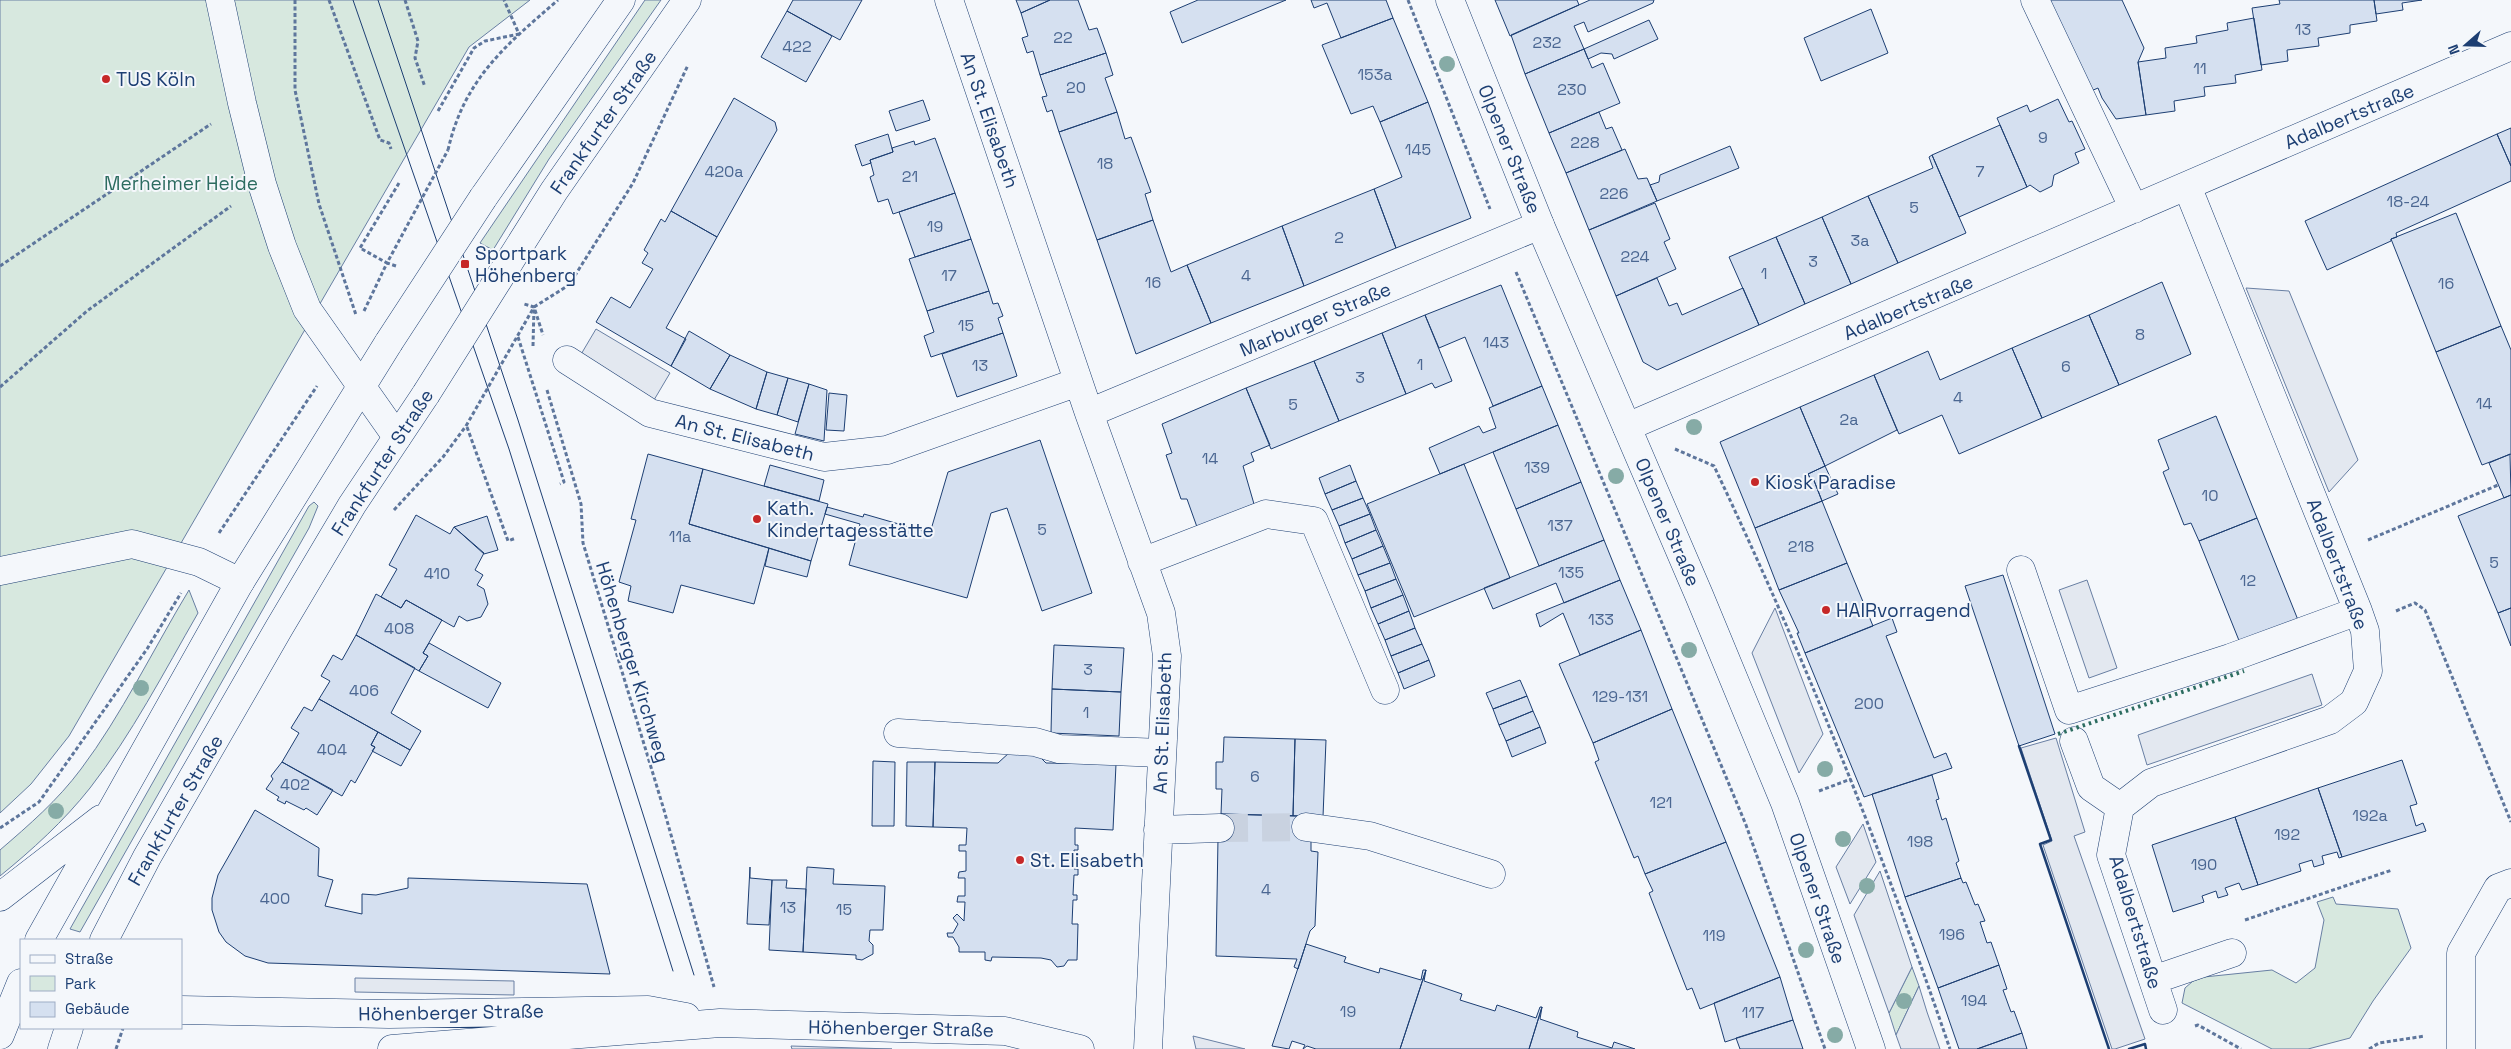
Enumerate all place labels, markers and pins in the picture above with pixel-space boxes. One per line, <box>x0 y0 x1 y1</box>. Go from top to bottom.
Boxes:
place label: TUS Köln <box>116 67 196 92</box>
marker: TUS Köln <box>100 73 112 85</box>
place label: Sportpark Höhenberg <box>475 241 576 288</box>
marker: Sportpark Höhenberg <box>459 258 471 270</box>
place label: Kiosk Paradise <box>1765 470 1896 495</box>
marker: Kiosk Paradise <box>1749 476 1761 488</box>
place label: Kath. Kindertagesstätte <box>767 496 934 543</box>
marker: Kath. Kindertagesstätte <box>751 513 763 525</box>
place label: HAIRvorragend <box>1836 598 1971 623</box>
marker: HAIRvorragend <box>1820 604 1832 616</box>
place label: St. Elisabeth <box>1030 848 1144 873</box>
marker: St. Elisabeth <box>1014 854 1026 866</box>

